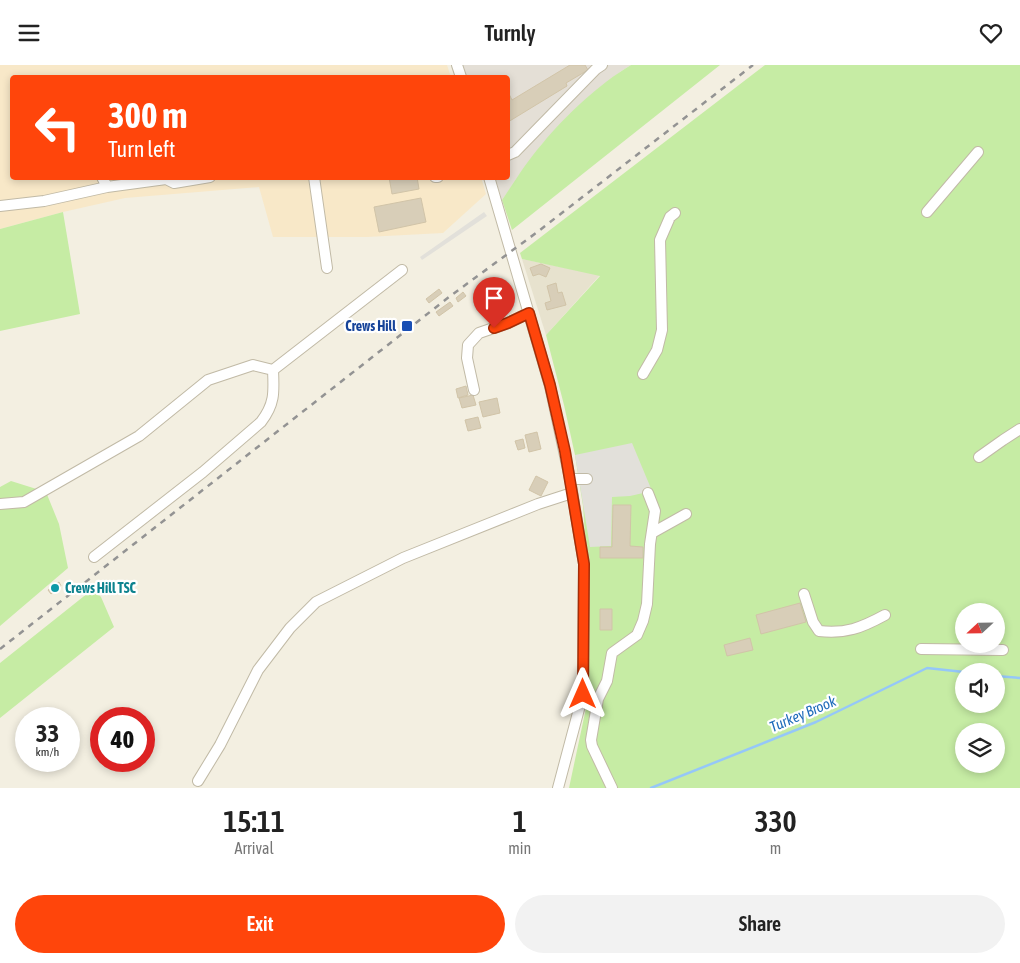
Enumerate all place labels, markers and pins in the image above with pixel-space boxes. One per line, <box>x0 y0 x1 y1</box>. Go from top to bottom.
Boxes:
pin <box>473 277 515 328</box>
place label: Crews Hill <box>345 318 396 334</box>
marker: Crews Hill <box>400 319 414 333</box>
place label: Crews Hill TSC <box>65 580 137 596</box>
marker: Crews Hill TSC <box>49 582 61 594</box>

